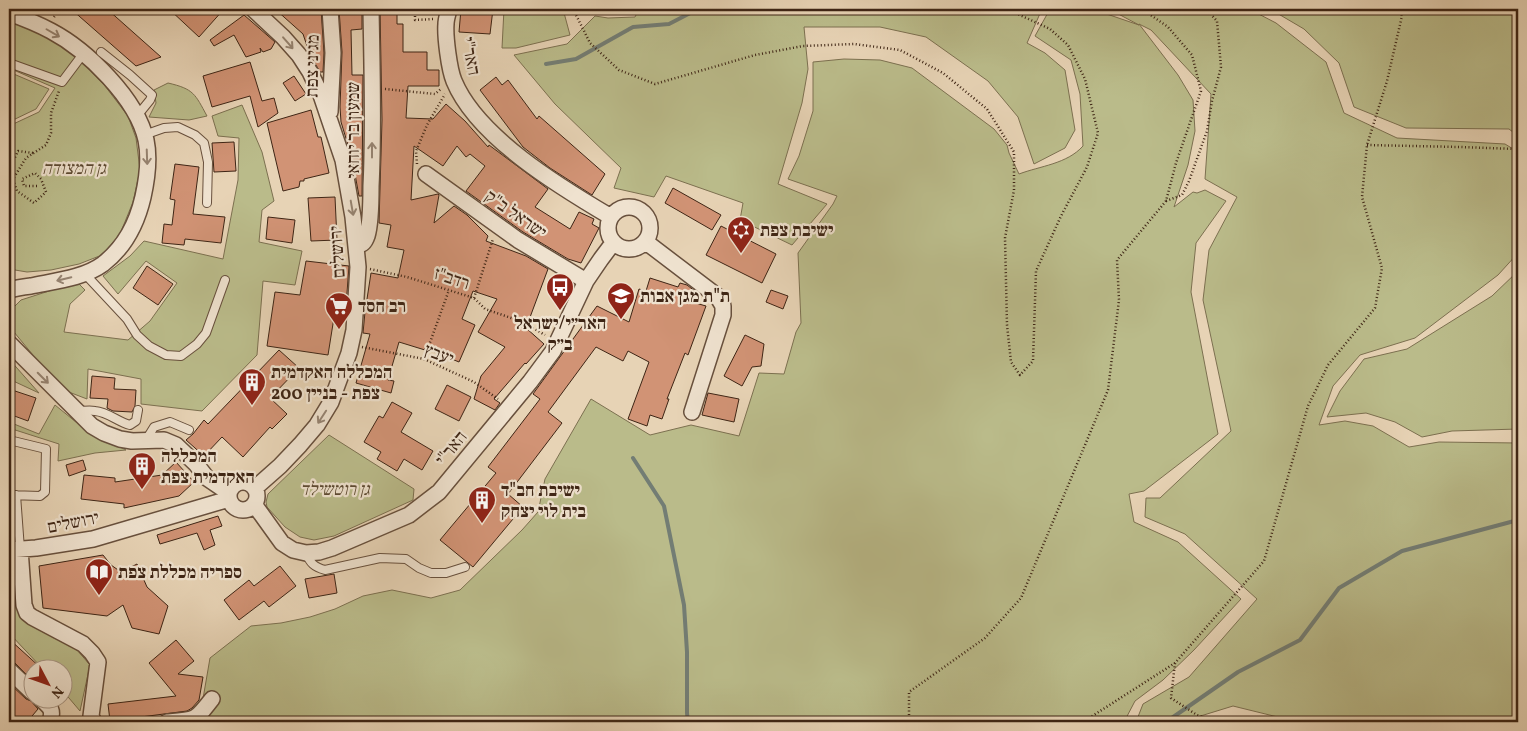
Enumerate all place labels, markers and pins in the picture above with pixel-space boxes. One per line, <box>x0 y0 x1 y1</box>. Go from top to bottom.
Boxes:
synagogue icon: ישיבת צפת <box>726 215 756 254</box>
place label: ישיבת צפת <box>760 219 834 244</box>
bus stop icon: האר״י/ישראל ב״ק <box>545 272 575 311</box>
school or university icon: ת"ת מגן אבות <box>606 281 636 320</box>
place label: ת"ת מגן אבות <box>640 285 730 310</box>
supermarket icon: רב חסד <box>324 291 354 330</box>
place label: רב חסד <box>358 295 406 320</box>
place label: האר״י/ישראל ב״ק <box>514 312 606 358</box>
place label: המכללה האקדמית צפת - בניין 200 <box>271 361 392 407</box>
building icon: המכללה האקדמית צפת - בניין 200 <box>237 367 267 406</box>
place label: המכללה האקדמית צפת <box>161 445 255 491</box>
building icon: המכללה האקדמית צפת <box>127 451 157 490</box>
place label: ישיבת חב"ד בית לוי יצחק <box>501 479 586 525</box>
building icon: ישיבת חב"ד בית לוי יצחק <box>467 485 497 524</box>
library icon: ספריה מכללת צפת <box>84 557 114 596</box>
place label: ספריה מכללת צפת <box>118 561 242 586</box>

